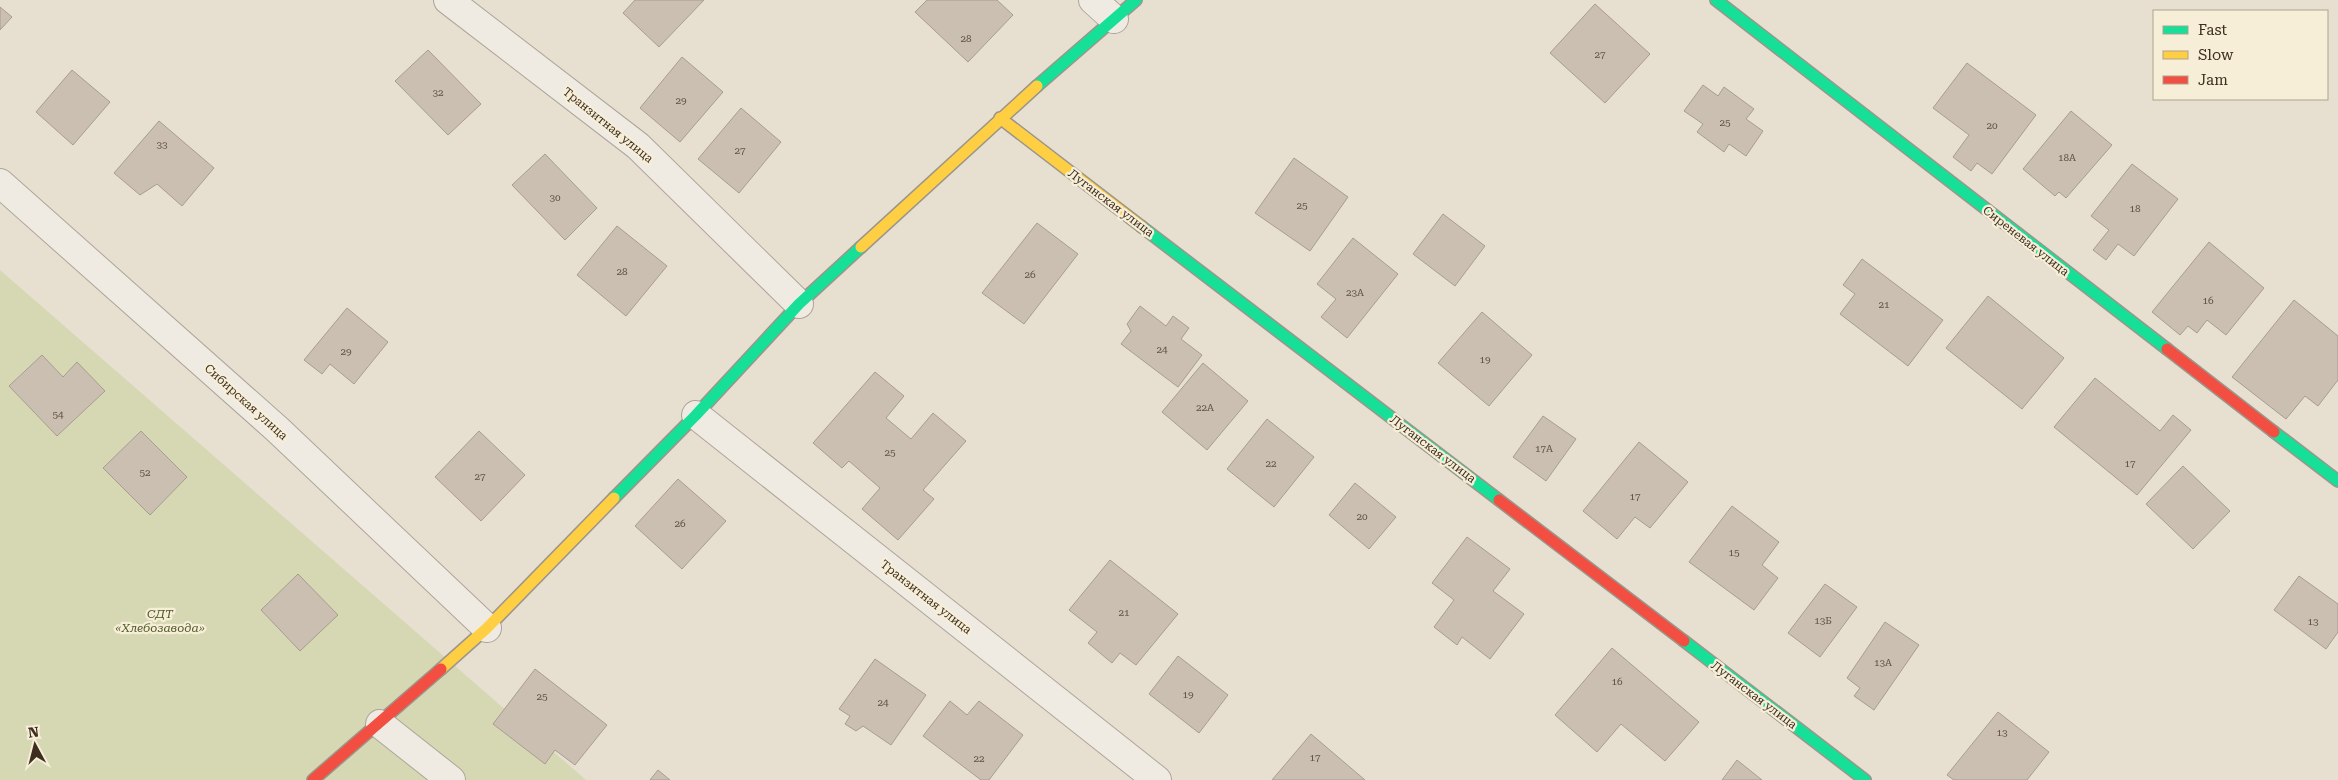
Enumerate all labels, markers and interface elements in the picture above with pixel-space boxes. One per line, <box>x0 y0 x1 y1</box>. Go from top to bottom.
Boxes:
legend <box>2153 10 2328 100</box>
text: Fast <box>2198 21 2228 39</box>
house number: 28 <box>960 33 972 44</box>
text: Slow <box>2198 46 2234 64</box>
house number: 27 <box>1594 49 1606 60</box>
text: Jam <box>2198 71 2228 89</box>
street label: Транзитная улица <box>560 84 656 166</box>
house number: 32 <box>432 87 444 98</box>
house number: 29 <box>675 95 687 106</box>
house number: 25 <box>1719 117 1731 128</box>
house number: 20 <box>1986 120 1998 131</box>
house number: 33 <box>156 139 168 150</box>
house number: 27 <box>734 145 746 156</box>
house number: 18А <box>2058 152 2076 163</box>
street label: Луганская улица <box>1065 166 1157 240</box>
house number: 30 <box>549 192 561 203</box>
house number: 25 <box>1296 200 1308 211</box>
street label: Сиреневая улица <box>1980 203 2072 279</box>
house number: 18 <box>2129 203 2141 214</box>
house number: 28 <box>616 266 628 277</box>
house number: 26 <box>1024 269 1036 280</box>
house number: 23А <box>1346 287 1364 298</box>
house number: 16 <box>2202 295 2214 306</box>
house number: 21 <box>1878 299 1890 310</box>
house number: 24 <box>1156 344 1168 355</box>
house number: 29 <box>340 346 352 357</box>
house number: 19 <box>1479 354 1491 365</box>
street label: Сибирская улица <box>202 361 291 443</box>
house number: 22А <box>1196 402 1214 413</box>
house number: 54 <box>52 409 64 420</box>
street label: Луганская улица <box>1387 412 1479 486</box>
house number: 17А <box>1535 443 1553 454</box>
house number: 25 <box>884 447 896 458</box>
house number: 22 <box>1265 458 1277 469</box>
house number: 17 <box>2124 458 2136 469</box>
house number: 52 <box>139 467 151 478</box>
house number: 27 <box>474 471 486 482</box>
house number: 17 <box>1629 491 1641 502</box>
house number: 20 <box>1356 511 1368 522</box>
house number: 26 <box>674 518 686 529</box>
house number: 15 <box>1728 547 1740 558</box>
street label: Транзитная улица <box>878 557 975 637</box>
park label: СДТ «Хлебозавода» <box>115 607 205 635</box>
house number: 21 <box>1118 607 1130 618</box>
house number: 13Б <box>1814 615 1832 626</box>
house number: 13 <box>2307 616 2319 627</box>
house number: 13А <box>1874 657 1892 668</box>
street label: Луганская улица <box>1708 658 1800 732</box>
house number: 16 <box>1611 676 1623 687</box>
house number: 19 <box>1182 689 1194 700</box>
house number: 25 <box>536 691 548 702</box>
house number: 24 <box>877 697 889 708</box>
north arrow <box>10 720 60 770</box>
text: N <box>27 723 40 741</box>
house number: 13 <box>1996 727 2008 738</box>
house number: 17 <box>1309 752 1321 763</box>
house number: 22 <box>973 753 985 764</box>

